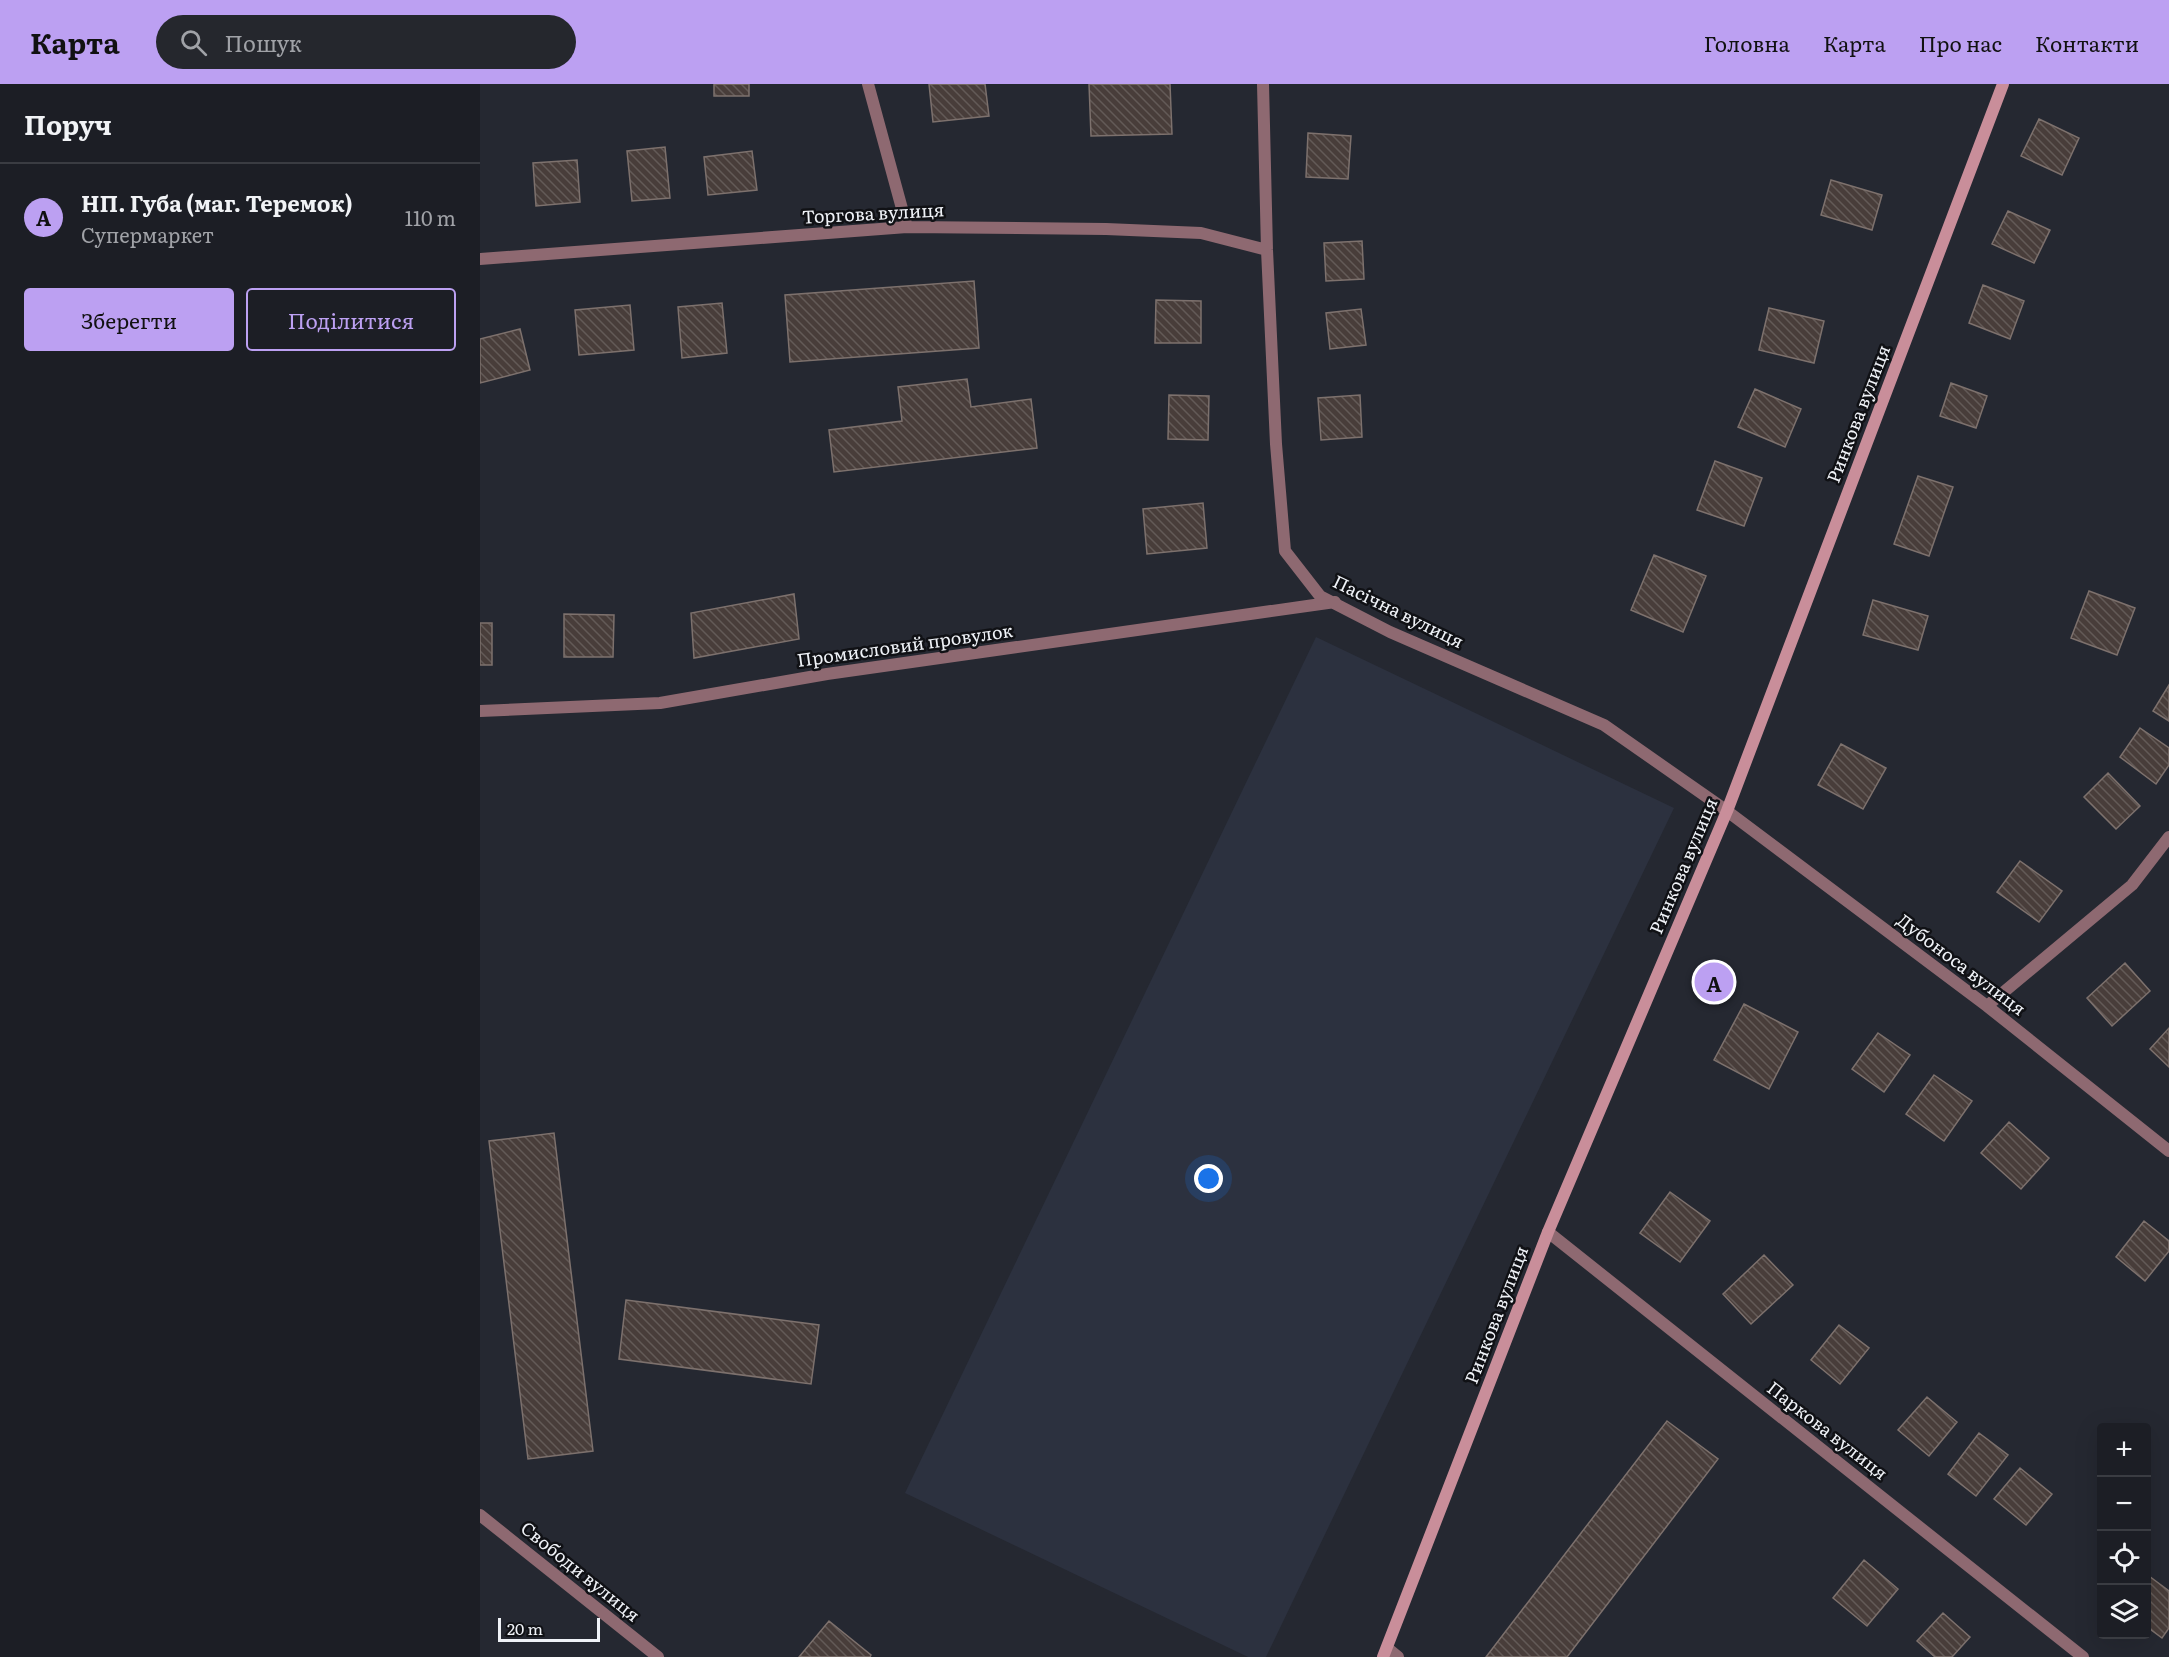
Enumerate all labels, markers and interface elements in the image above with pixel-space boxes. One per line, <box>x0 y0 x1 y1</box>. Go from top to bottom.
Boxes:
search box <box>156 15 576 69</box>
text: Карта <box>30 21 120 63</box>
icon: search <box>177 26 210 59</box>
text: Пошук <box>225 26 302 59</box>
text: Головна <box>1704 27 1790 58</box>
text: Карта <box>1823 27 1886 58</box>
text: Про нас <box>1919 27 2002 58</box>
text: Контакти <box>2035 27 2139 58</box>
text: Поруч <box>24 104 112 143</box>
text: НП. Губа (маг. Теремок) <box>81 186 353 219</box>
street label: Торгова вулиця <box>801 195 945 230</box>
text: A <box>36 202 51 232</box>
text: 110 m <box>405 202 456 232</box>
text: Супермаркет <box>81 219 214 249</box>
button: Зберегти <box>24 288 234 351</box>
button: Поділитися <box>246 288 456 351</box>
street label: Ринкова вулиця <box>1819 341 1896 486</box>
street label: Пасічна вулиця <box>1329 567 1469 654</box>
street label: Промисловий провулок <box>795 616 1015 673</box>
street label: Ринкова вулиця <box>1642 793 1724 938</box>
street label: Дубоноса вулиця <box>1892 906 2032 1021</box>
pin: A <box>1694 960 1734 1004</box>
your location <box>1194 1164 1223 1193</box>
street label: Ринкова вулиця <box>1457 1242 1534 1387</box>
street label: Паркова вулиця <box>1762 1374 1894 1486</box>
map controls <box>2097 1423 2151 1639</box>
button: + <box>2097 1423 2151 1477</box>
button: − <box>2097 1477 2151 1531</box>
street label: Свободи вулиця <box>515 1514 646 1628</box>
button: locate <box>2097 1531 2151 1585</box>
button: layers <box>2097 1585 2151 1639</box>
scale bar <box>498 1615 600 1642</box>
text: 20 m <box>507 1616 543 1640</box>

